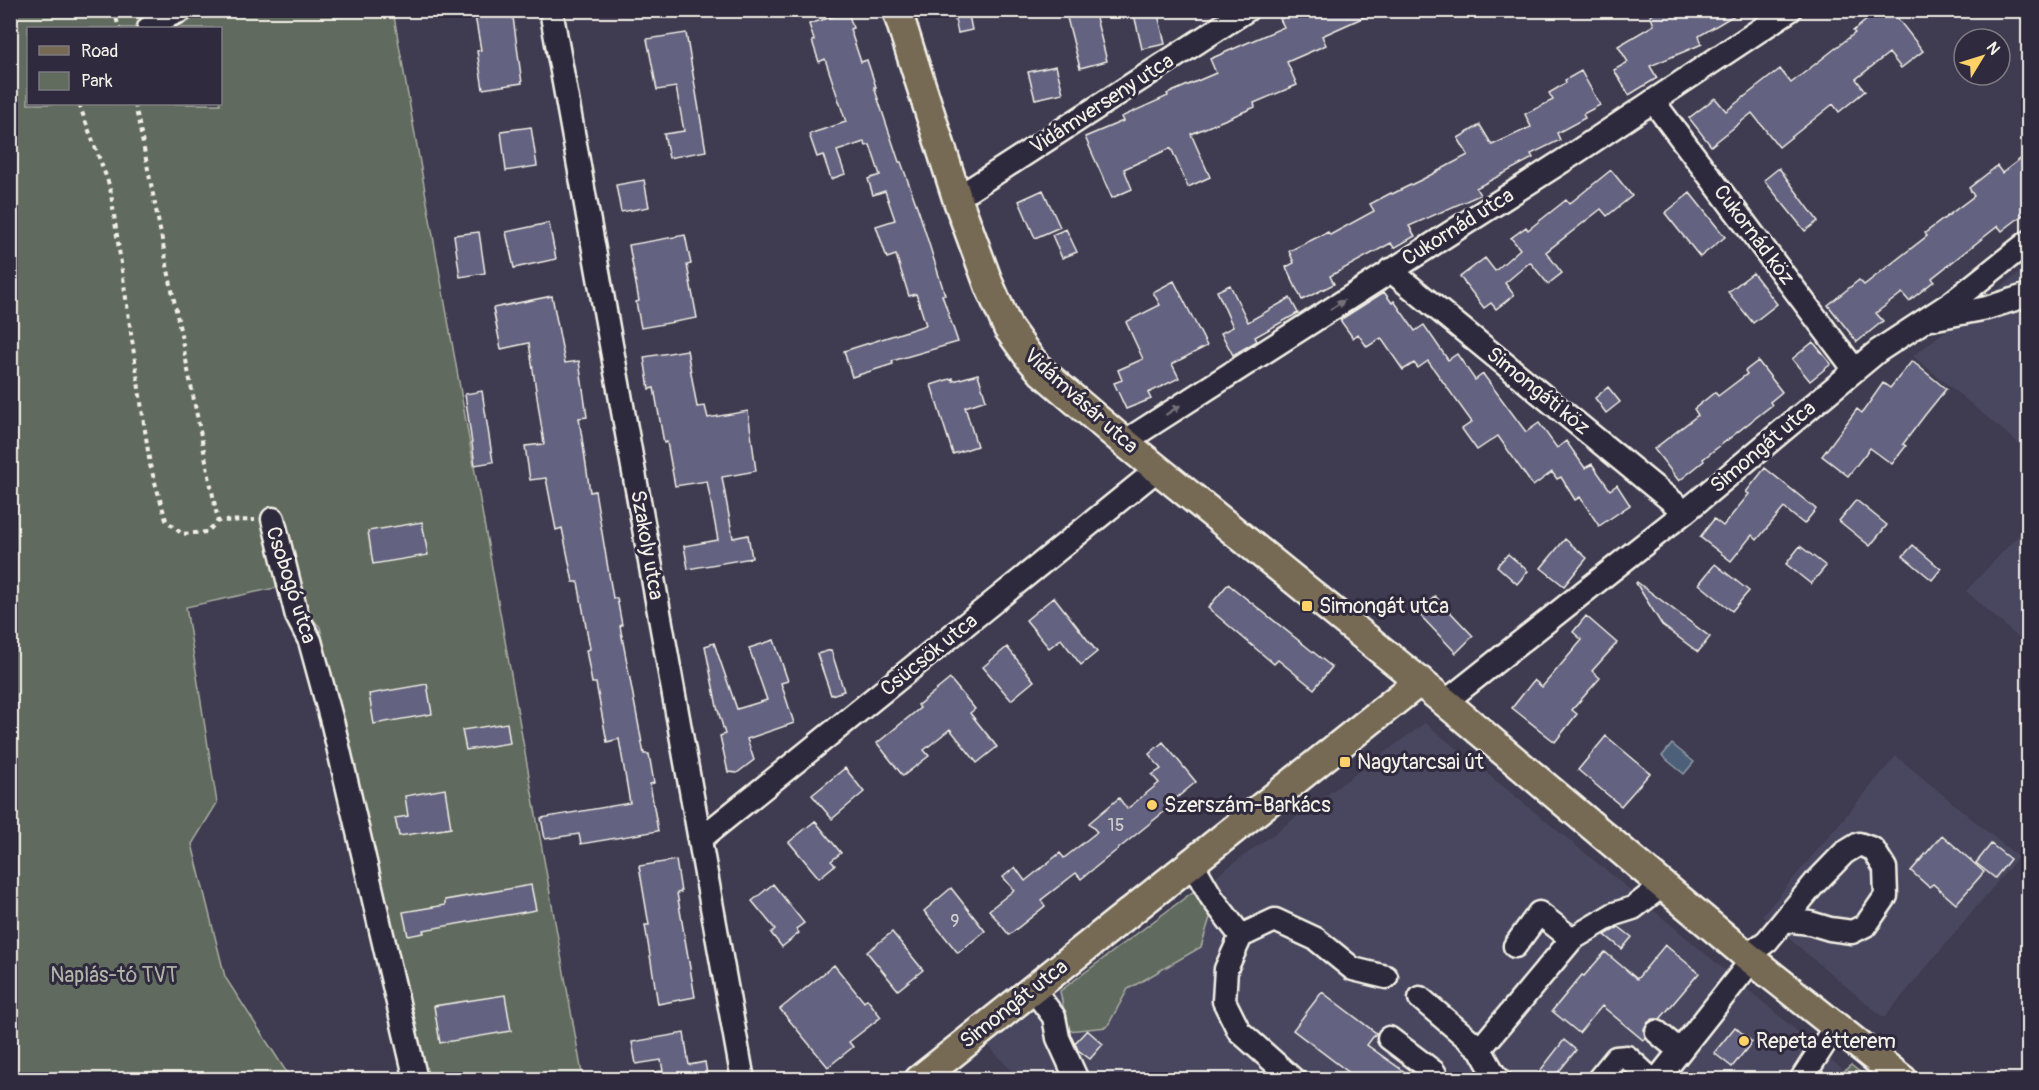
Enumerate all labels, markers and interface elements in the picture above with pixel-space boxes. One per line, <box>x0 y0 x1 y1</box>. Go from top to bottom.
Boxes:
legend <box>27 27 222 105</box>
north arrow <box>1952 27 2012 87</box>
text: N <box>1982 38 2004 59</box>
text: Road <box>81 40 118 63</box>
street label: Vidámverseny utca <box>1025 47 1179 161</box>
text: Park <box>81 70 113 93</box>
street label: Cukornád köz <box>1707 179 1801 291</box>
street label: Cukornád utca <box>1397 182 1519 272</box>
one-way arrow <box>1329 299 1345 310</box>
street label: Simongáti köz <box>1481 341 1595 441</box>
street label: Vidámvásár utca <box>1018 342 1144 460</box>
street label: Simongát utca <box>1705 395 1821 499</box>
one-way arrow <box>1165 405 1182 416</box>
street label: Szakoly utca <box>624 488 670 602</box>
street label: Csobogó utca <box>259 523 323 647</box>
place label: Simongát utca <box>1319 593 1449 620</box>
marker: Simongát utca <box>1300 599 1314 613</box>
street label: Csücsök utca <box>875 608 983 702</box>
place label: Nagytarcsai út <box>1357 749 1484 776</box>
marker: Nagytarcsai út <box>1338 755 1352 769</box>
place label: Szerszám-Barkács <box>1164 792 1331 819</box>
marker: Szerszám-Barkács <box>1145 798 1159 812</box>
house number: 15 <box>1108 814 1124 837</box>
house number: 9 <box>950 910 960 933</box>
street label: Simongát utca <box>954 953 1074 1055</box>
park label: Naplás-tó TVT <box>50 962 178 989</box>
place label: Repeta étterem <box>1756 1028 1896 1055</box>
marker: Repeta étterem <box>1737 1034 1751 1048</box>

